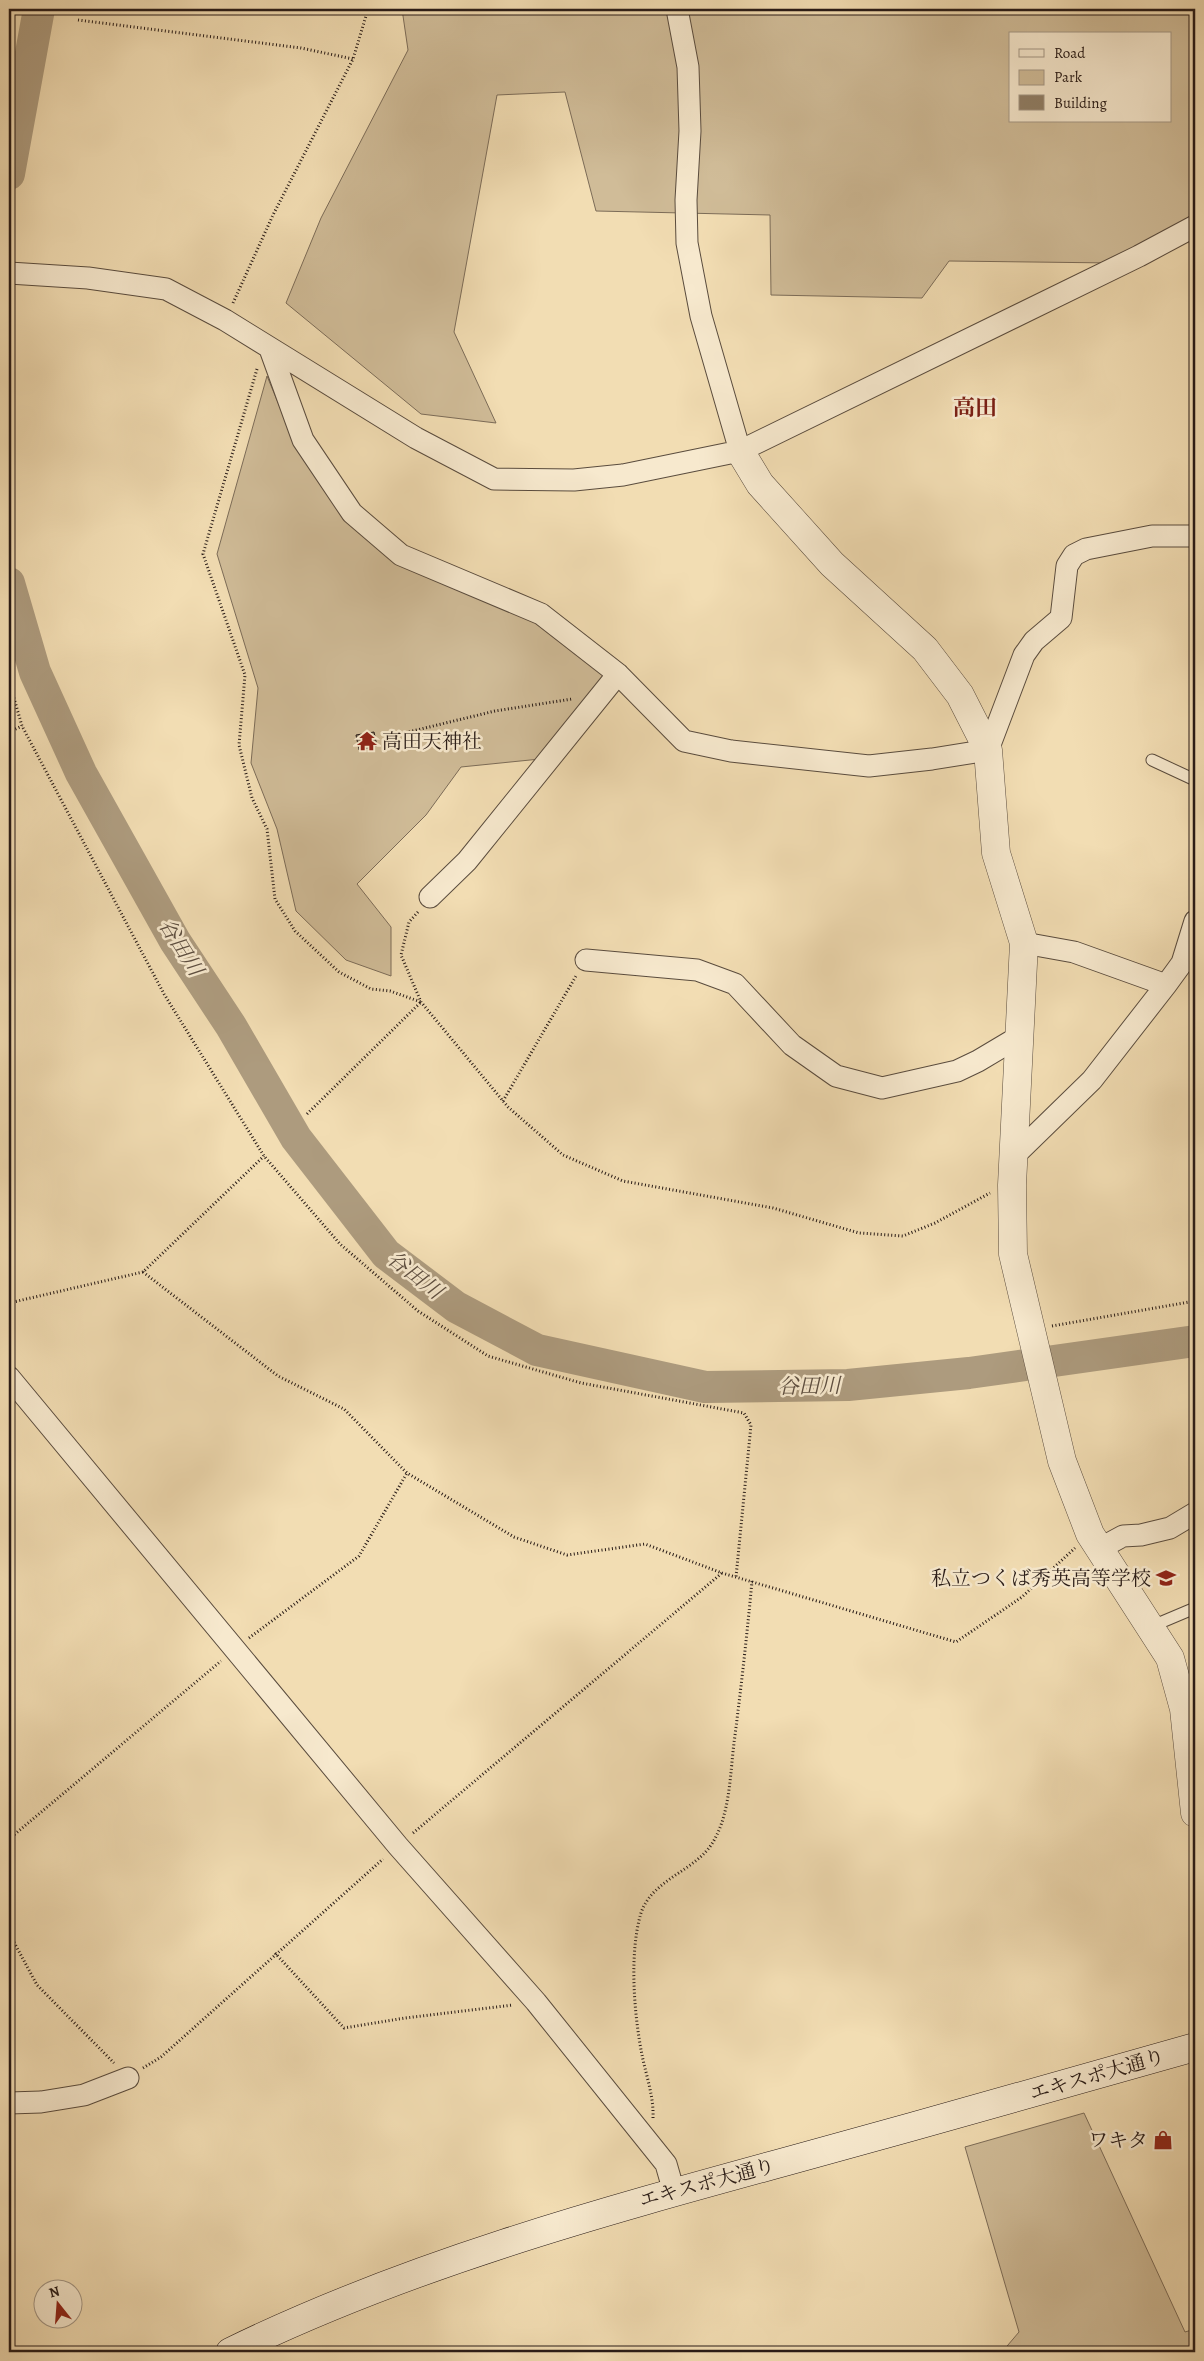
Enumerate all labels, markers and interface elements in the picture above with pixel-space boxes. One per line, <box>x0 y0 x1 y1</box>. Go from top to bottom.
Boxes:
legend <box>1009 32 1172 122</box>
text: Road <box>1054 43 1086 63</box>
text: Park <box>1054 67 1083 87</box>
text: Building <box>1054 93 1107 113</box>
district label: 高田 <box>953 393 997 423</box>
place label: 高田天神社 <box>382 728 482 755</box>
temple icon: 高田天神社 <box>356 730 378 752</box>
water label: 谷田川 <box>152 913 211 983</box>
water label: 谷田川 <box>382 1245 450 1307</box>
water label: 谷田川 <box>777 1371 843 1401</box>
place label: 私立つくば秀英高等学校 <box>931 1565 1151 1592</box>
school or university icon: 私立つくば秀英高等学校 <box>1155 1567 1177 1589</box>
street label: エキスポ大通り <box>1026 2043 1168 2107</box>
place label: ワキタ <box>1088 2127 1148 2154</box>
shop icon: ワキタ <box>1152 2129 1174 2151</box>
street label: エキスポ大通り <box>636 2152 778 2214</box>
north arrow <box>32 2278 82 2328</box>
text: N <box>47 2281 62 2303</box>

